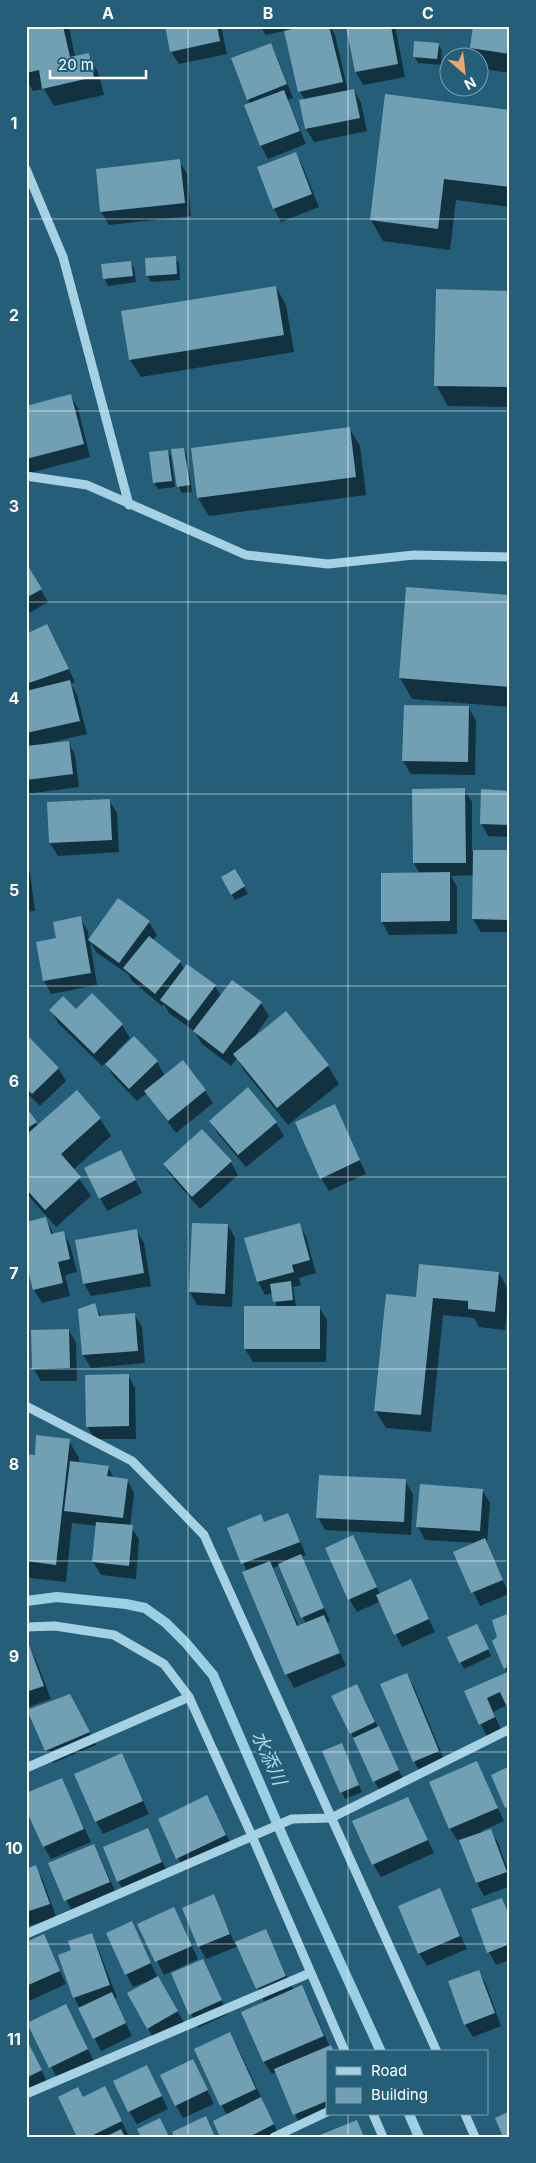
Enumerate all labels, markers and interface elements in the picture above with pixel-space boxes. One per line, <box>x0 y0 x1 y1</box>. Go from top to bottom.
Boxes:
text: A <box>102 3 114 23</box>
text: B <box>263 3 273 23</box>
text: C <box>422 3 434 23</box>
scale bar <box>50 48 146 80</box>
north arrow <box>438 48 488 98</box>
text: 20 m <box>58 55 94 74</box>
text: N <box>462 74 479 94</box>
text: 1 <box>11 113 17 133</box>
text: 2 <box>9 305 19 325</box>
text: 3 <box>9 496 19 516</box>
text: 4 <box>9 688 20 708</box>
text: 5 <box>9 880 19 900</box>
text: 6 <box>9 1071 19 1091</box>
text: 7 <box>9 1263 19 1283</box>
text: 8 <box>9 1454 19 1474</box>
text: 9 <box>9 1646 19 1666</box>
water label: 水添川 <box>247 1727 292 1791</box>
text: 10 <box>5 1838 23 1858</box>
text: 11 <box>7 2029 21 2049</box>
legend <box>326 2050 488 2116</box>
text: Road <box>371 2061 407 2080</box>
text: Building <box>371 2085 428 2104</box>

